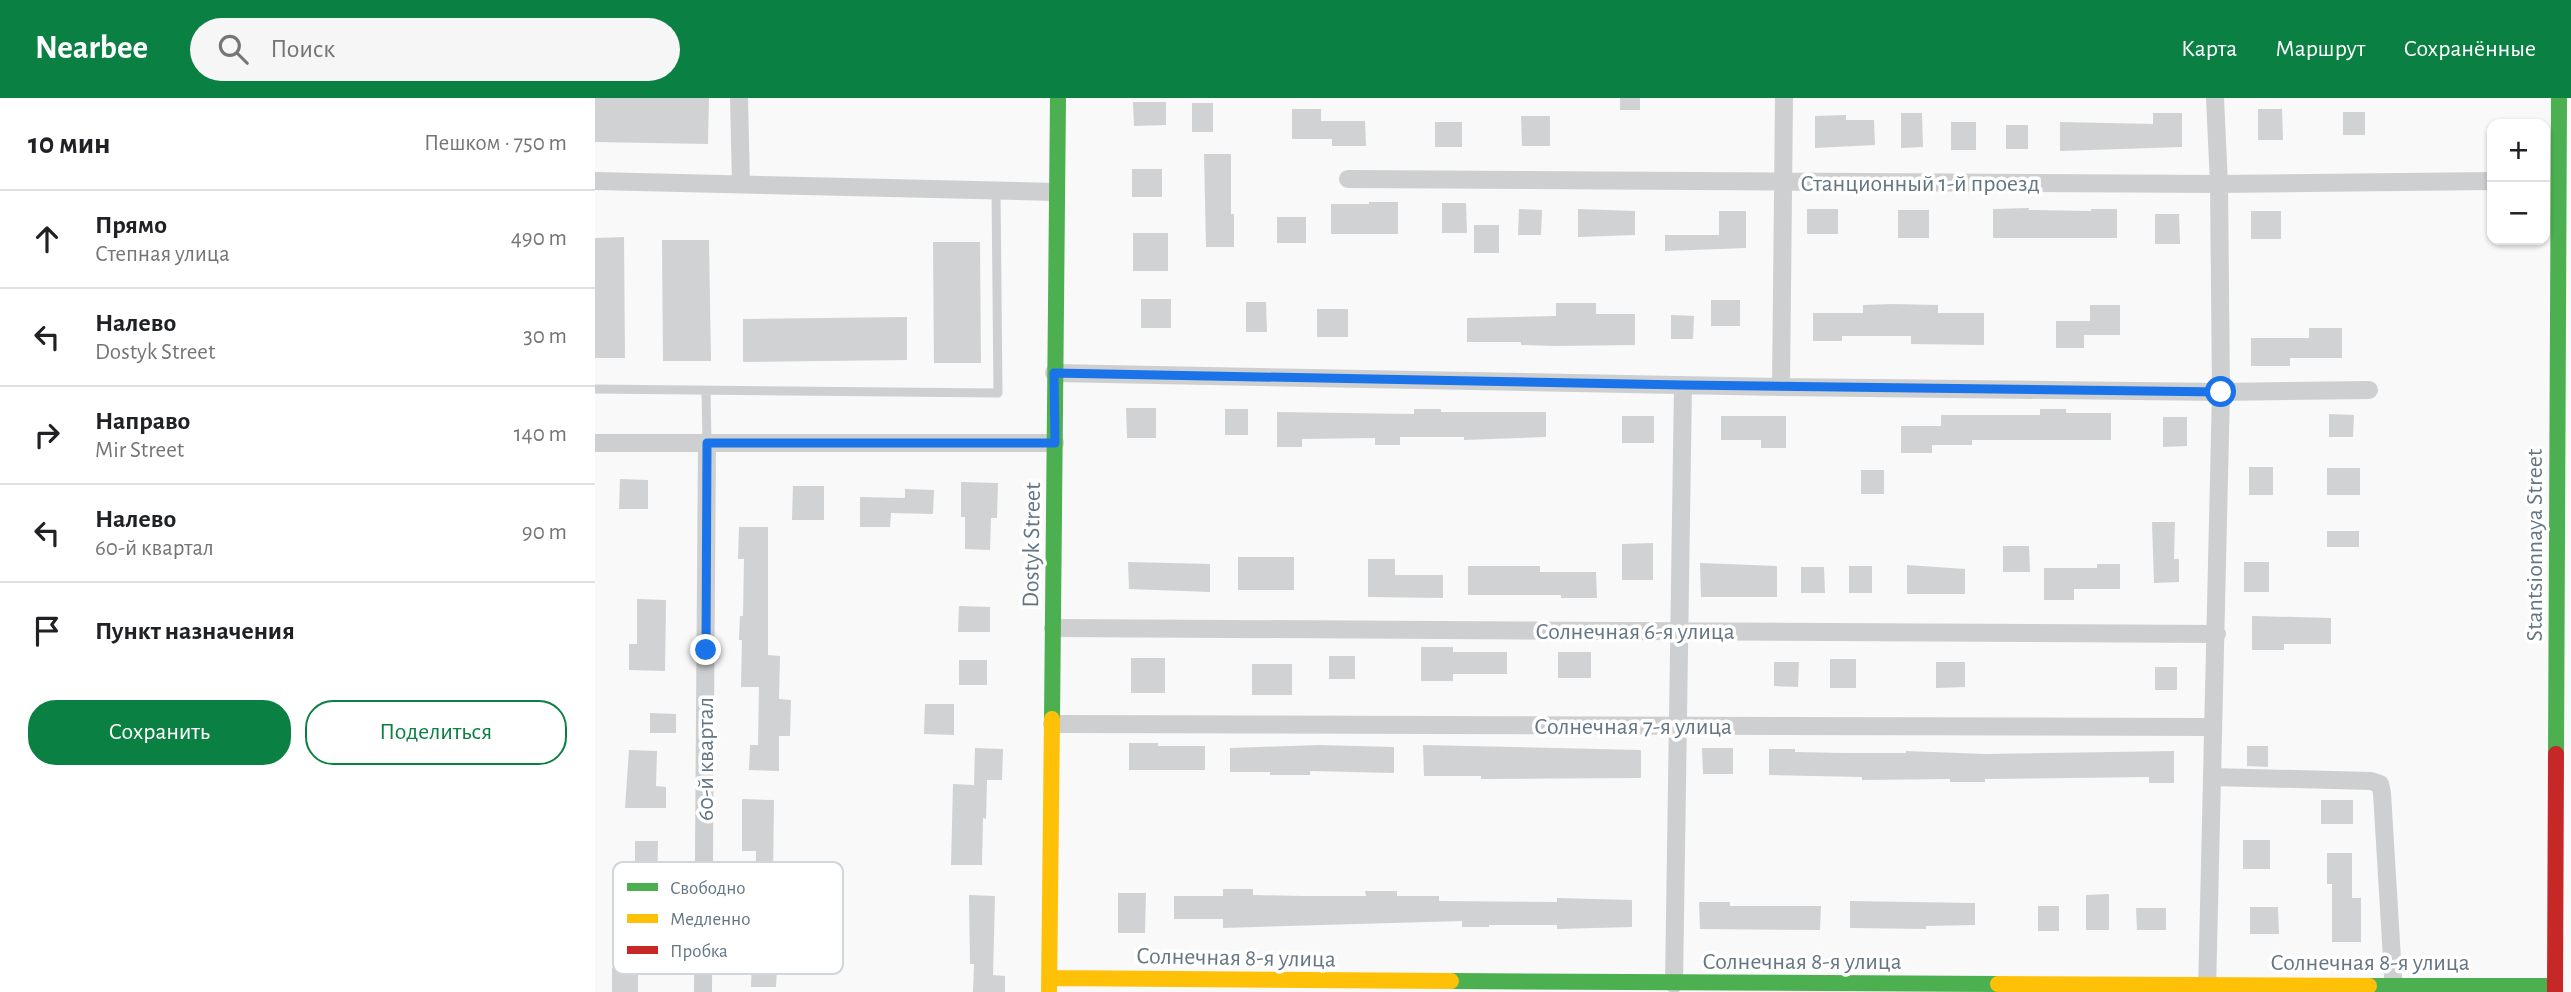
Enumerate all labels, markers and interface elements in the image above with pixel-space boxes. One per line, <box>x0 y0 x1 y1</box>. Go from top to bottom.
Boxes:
search box <box>190 18 680 81</box>
icon: search <box>214 30 252 68</box>
text: Nearbee <box>35 32 148 65</box>
text: Поиск <box>270 36 335 62</box>
text: Карта <box>2181 37 2237 61</box>
text: Маршрут <box>2275 37 2365 61</box>
text: Сохранённые <box>2403 37 2536 61</box>
map controls <box>2487 119 2550 245</box>
button: + <box>2487 119 2550 182</box>
text: 10 мин <box>28 129 111 159</box>
text: Пешком · 750 m <box>424 132 567 155</box>
street label: Станционный 1-й проезд <box>1800 172 2040 196</box>
button: − <box>2487 182 2550 245</box>
text: Прямо <box>95 212 167 238</box>
icon: ahead <box>28 220 66 258</box>
text: 490 m <box>511 227 567 250</box>
text: Степная улица <box>95 243 230 266</box>
text: Налево <box>95 310 176 336</box>
icon: left <box>28 318 66 356</box>
text: 30 m <box>523 325 567 348</box>
text: Dostyk Street <box>95 341 215 364</box>
route start <box>2205 376 2236 407</box>
text: Направо <box>95 408 190 434</box>
icon: right <box>28 416 66 454</box>
text: 140 m <box>514 423 567 446</box>
text: Mir Street <box>95 439 184 462</box>
street label: Stantsionnaya Street <box>2523 448 2547 641</box>
street label: Dostyk Street <box>1019 482 1045 608</box>
text: Налево <box>95 506 176 532</box>
icon: left <box>28 514 66 552</box>
text: 90 m <box>522 521 567 544</box>
text: 60-й квартал <box>95 537 214 560</box>
icon: arrive <box>28 612 66 650</box>
text: Пункт назначения <box>95 618 295 644</box>
street label: Солнечная 6-я улица <box>1535 620 1735 644</box>
route end <box>690 634 721 665</box>
street label: 60-й квартал <box>694 697 718 821</box>
button: Сохранить <box>28 700 291 765</box>
button: Поделиться <box>305 700 567 765</box>
street label: Солнечная 7-я улица <box>1534 715 1732 739</box>
legend <box>613 862 843 974</box>
text: Свободно <box>670 879 746 898</box>
text: Медленно <box>670 910 750 929</box>
text: Пробка <box>670 942 728 961</box>
street label: Солнечная 8-я улица <box>1136 944 1336 972</box>
street label: Солнечная 8-я улица <box>1702 950 1902 974</box>
street label: Солнечная 8-я улица <box>2270 951 2470 975</box>

